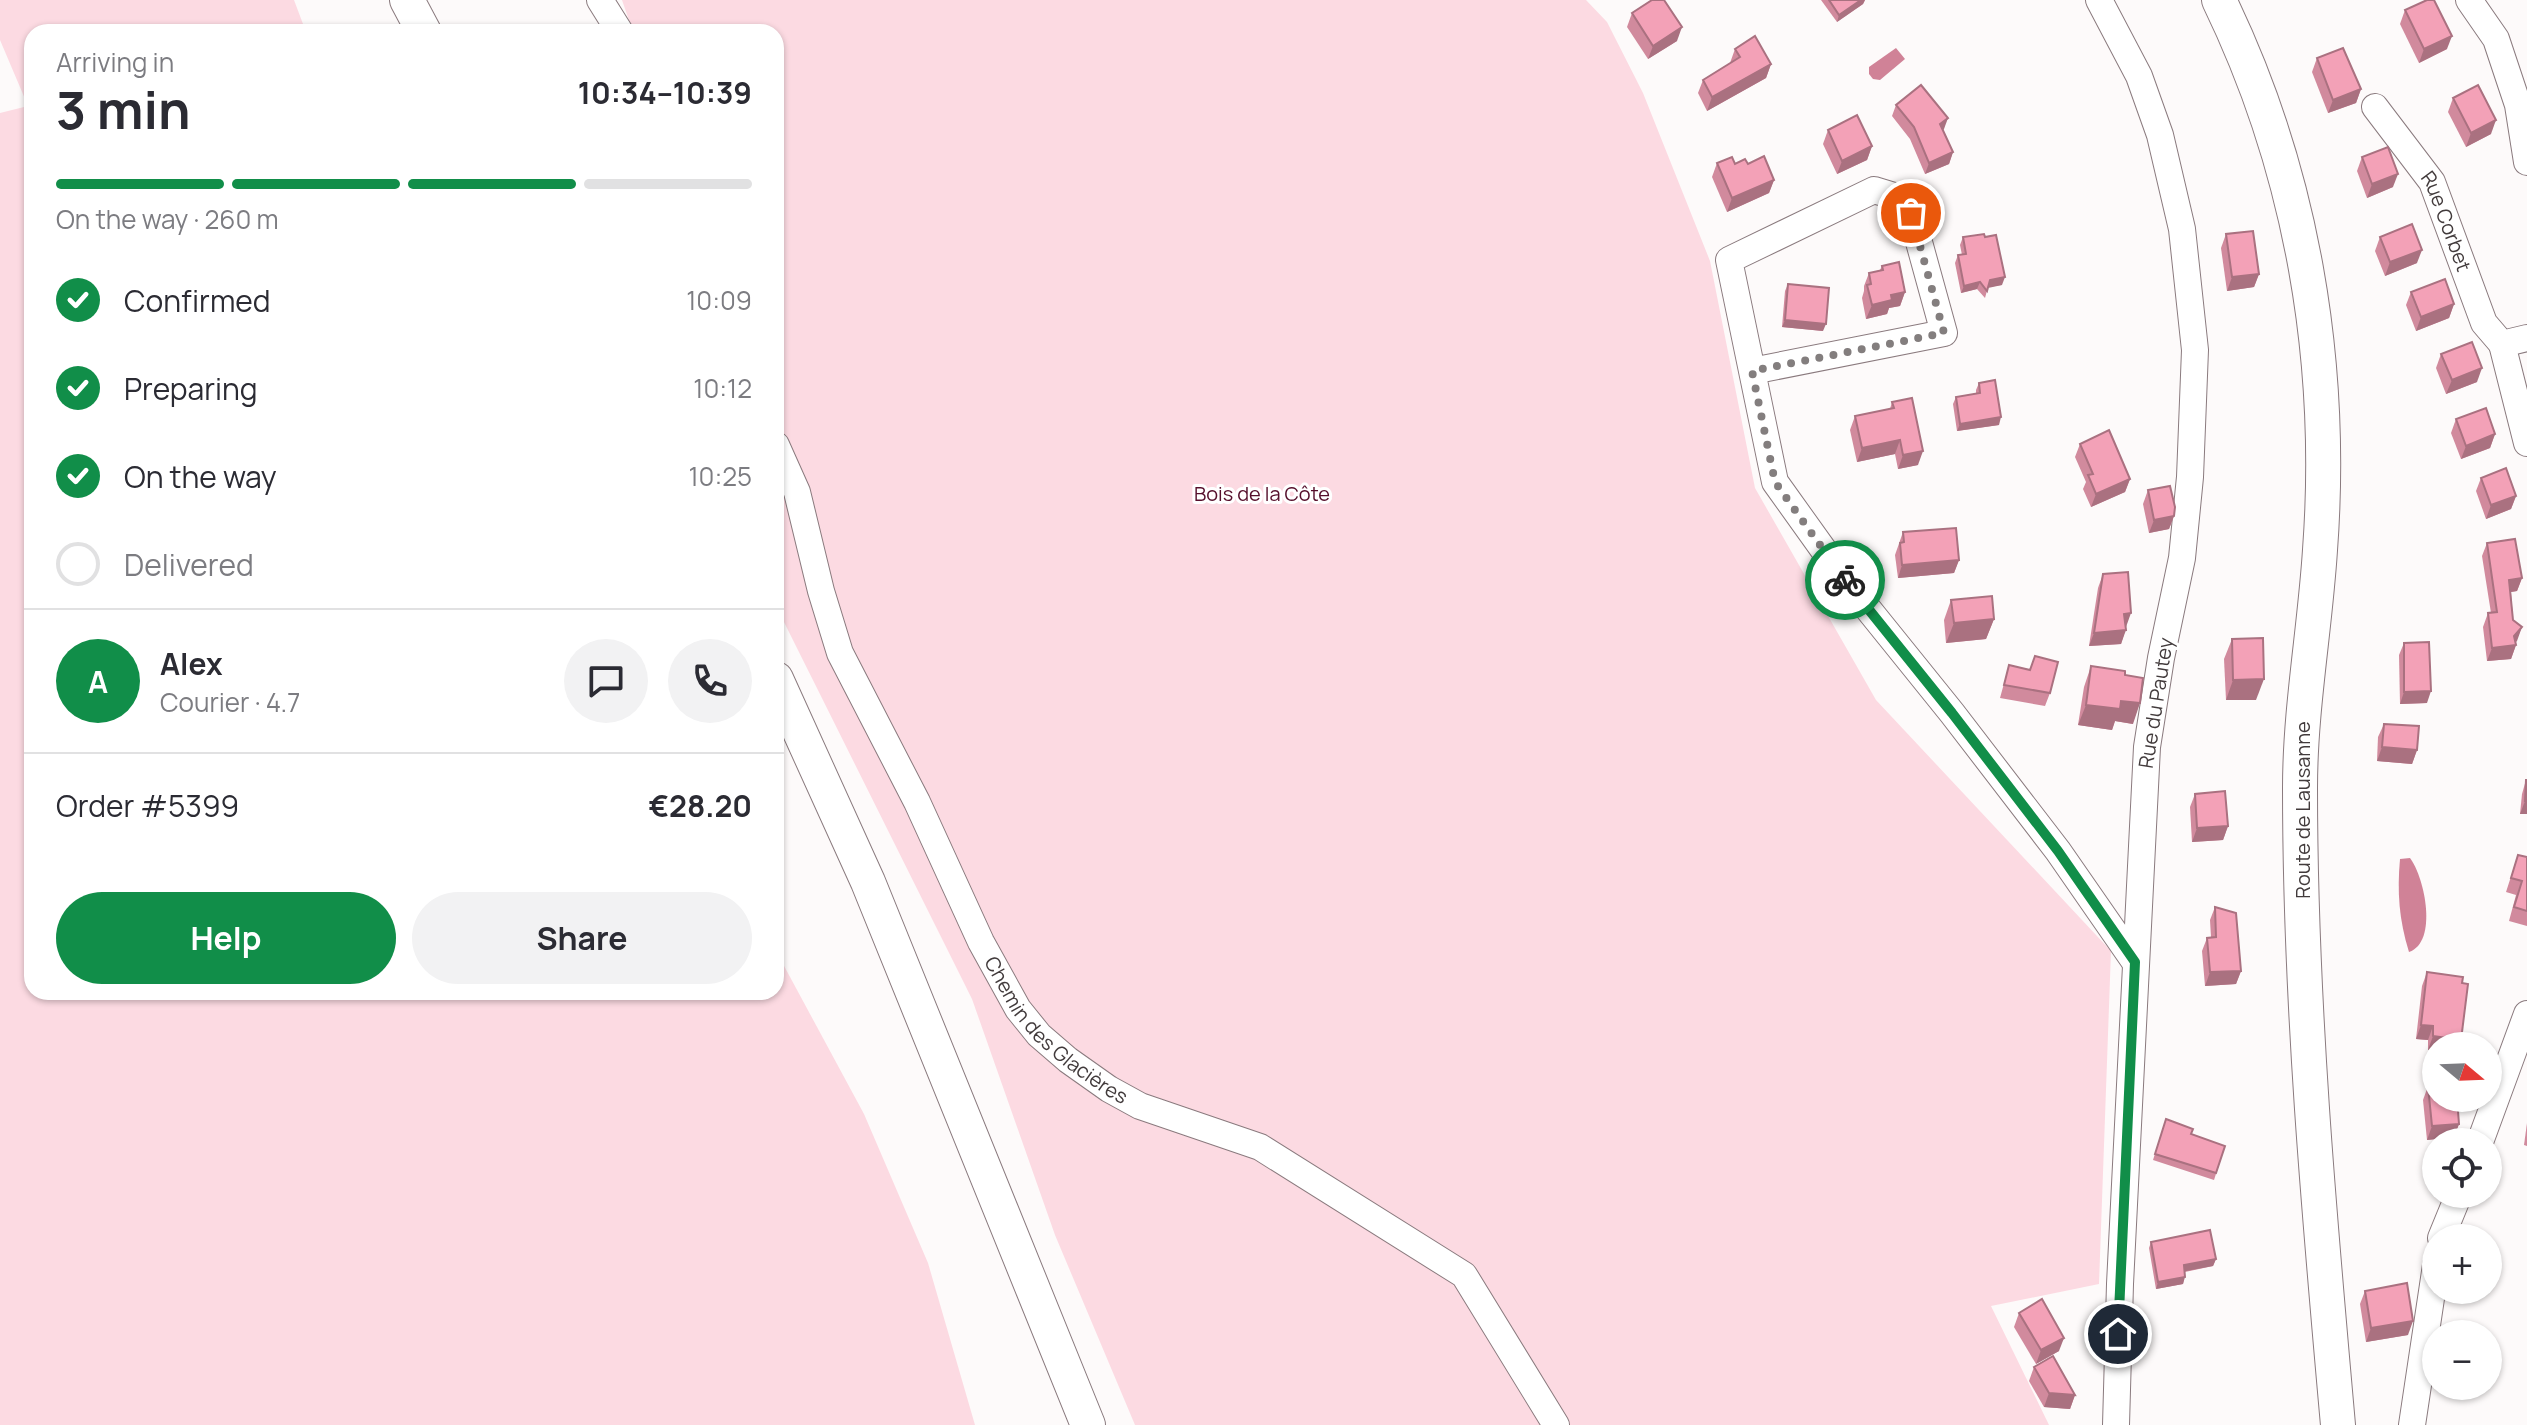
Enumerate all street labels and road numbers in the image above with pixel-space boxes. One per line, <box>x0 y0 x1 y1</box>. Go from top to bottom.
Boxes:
street label: Rue Corbet <box>2415 165 2478 275</box>
street label: Rue du Pautey <box>2132 635 2179 770</box>
street label: Route de Lausanne <box>2289 721 2316 899</box>
street label: Chemin des Glacières <box>979 951 1133 1110</box>

